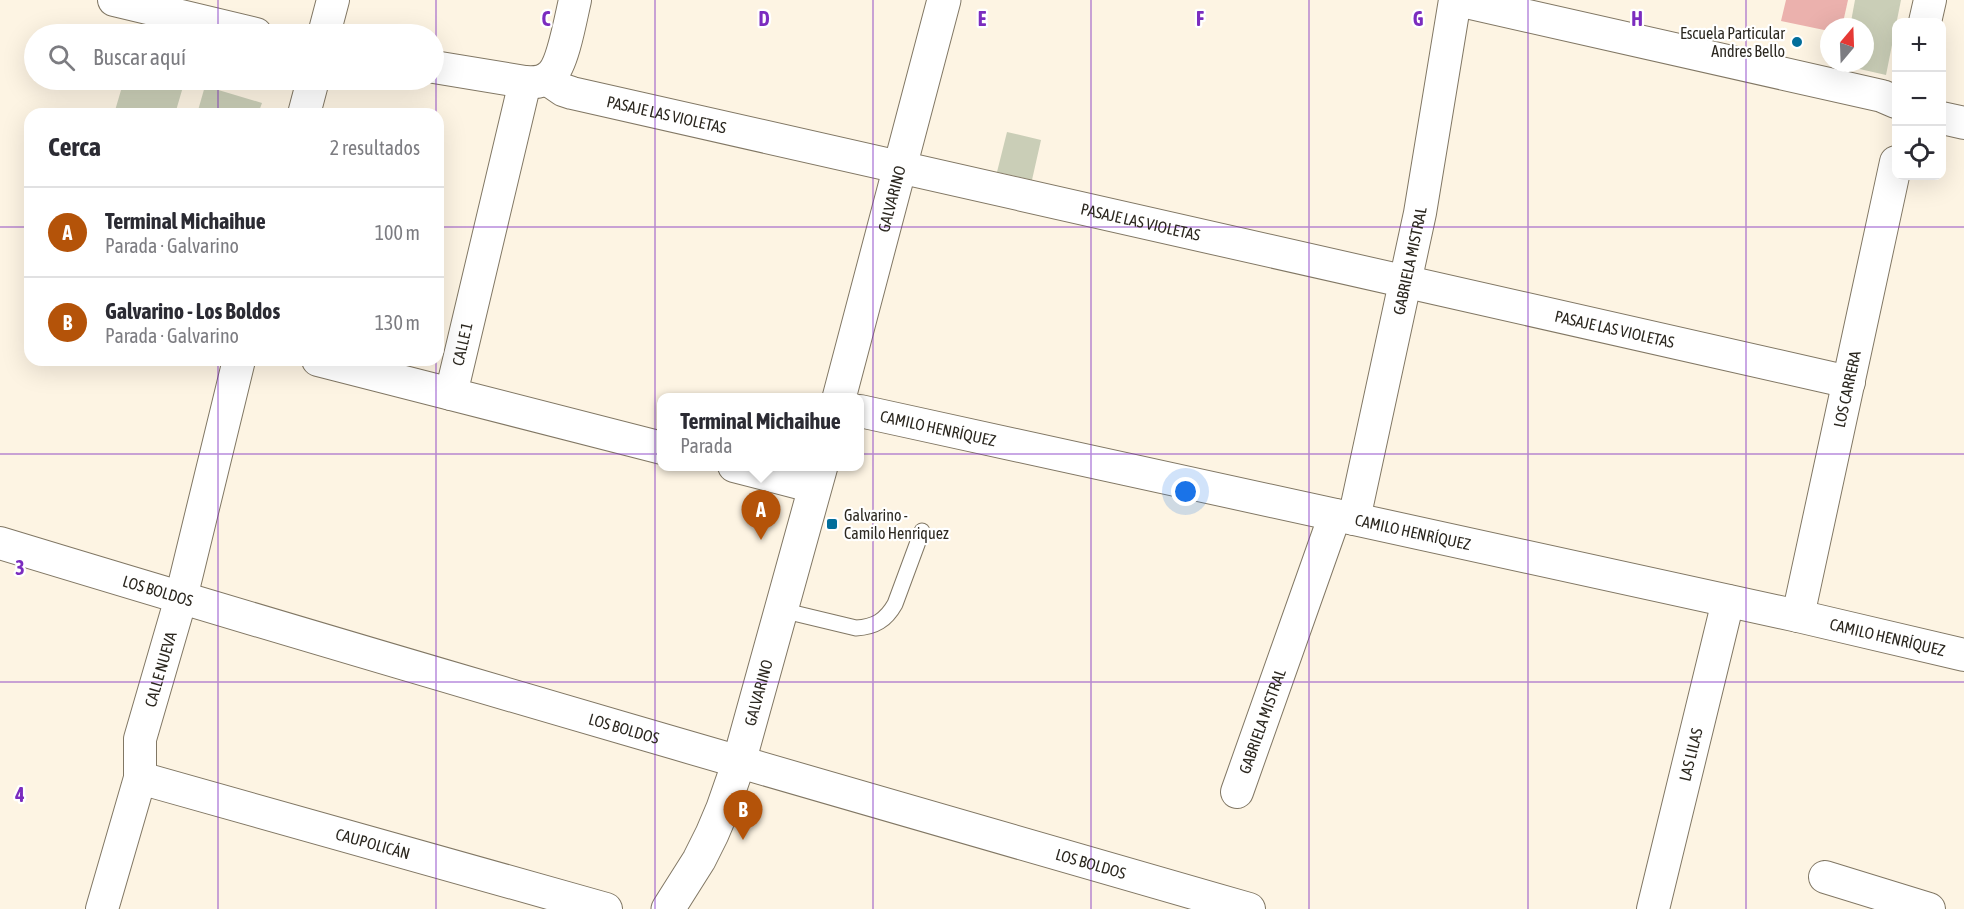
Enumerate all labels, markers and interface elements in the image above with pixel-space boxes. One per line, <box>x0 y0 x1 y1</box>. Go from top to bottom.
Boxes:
text: C <box>542 7 551 30</box>
text: D <box>758 7 770 30</box>
text: E <box>978 7 987 30</box>
text: F <box>1196 7 1204 30</box>
text: G <box>1413 7 1424 30</box>
text: H <box>1631 7 1643 30</box>
north arrow <box>1820 18 1874 72</box>
map controls <box>1892 18 1946 180</box>
button: + <box>1892 18 1946 72</box>
search box <box>24 24 444 90</box>
place label: Escuela Particular Andres Bello <box>1680 24 1785 60</box>
marker: Escuela Particular Andres Bello <box>1790 35 1804 49</box>
icon: search <box>45 41 78 74</box>
text: Buscar aquí <box>93 44 186 70</box>
button: − <box>1892 72 1946 126</box>
street label: PASAJE LAS VIOLETAS <box>605 92 728 137</box>
button: locate <box>1892 126 1946 180</box>
text: Cerca <box>48 132 101 162</box>
text: 2 resultados <box>330 136 420 159</box>
street label: GALVARINO <box>874 164 909 234</box>
street label: PASAJE LAS VIOLETAS <box>1079 199 1202 244</box>
street label: GABRIELA MISTRAL <box>1389 205 1430 316</box>
text: Terminal Michaihue <box>105 208 266 234</box>
text: A <box>63 221 72 244</box>
text: 100 m <box>375 221 420 244</box>
text: Parada · Galvarino <box>105 234 239 257</box>
text: Galvarino - Los Boldos <box>105 298 280 324</box>
street label: PASAJE LAS VIOLETAS <box>1553 307 1676 351</box>
text: B <box>63 311 72 334</box>
text: 130 m <box>375 311 420 334</box>
street label: CALLE 1 <box>448 321 476 367</box>
text: Parada · Galvarino <box>105 324 239 347</box>
street label: LOS CARRERA <box>1830 349 1864 429</box>
popup <box>657 393 864 471</box>
street label: CAMILO HENRÍQUEZ <box>879 407 998 449</box>
text: Terminal Michaihue <box>680 408 841 434</box>
text: Parada <box>680 434 732 457</box>
your location <box>1171 477 1200 506</box>
pin: A <box>742 490 780 540</box>
place label: Galvarino - Camilo Henriquez <box>844 506 949 543</box>
street label: CAMILO HENRÍQUEZ <box>1353 510 1472 553</box>
marker: Galvarino - Camilo Henriquez <box>825 517 839 531</box>
text: 3 <box>15 556 25 579</box>
street label: LOS BOLDOS <box>121 572 195 610</box>
street label: CAMILO HENRÍQUEZ <box>1828 615 1947 659</box>
street label: CALLE NUEVA <box>141 629 180 709</box>
street label: GALVARINO <box>740 657 776 728</box>
street label: GABRIELA MISTRAL <box>1235 666 1289 776</box>
street label: LOS BOLDOS <box>587 710 662 747</box>
street label: LAS LILAS <box>1675 726 1706 783</box>
text: 4 <box>14 783 25 806</box>
pin: B <box>724 790 762 840</box>
street label: CAUPOLICÁN <box>334 824 412 863</box>
street label: LOS BOLDOS <box>1054 845 1128 882</box>

